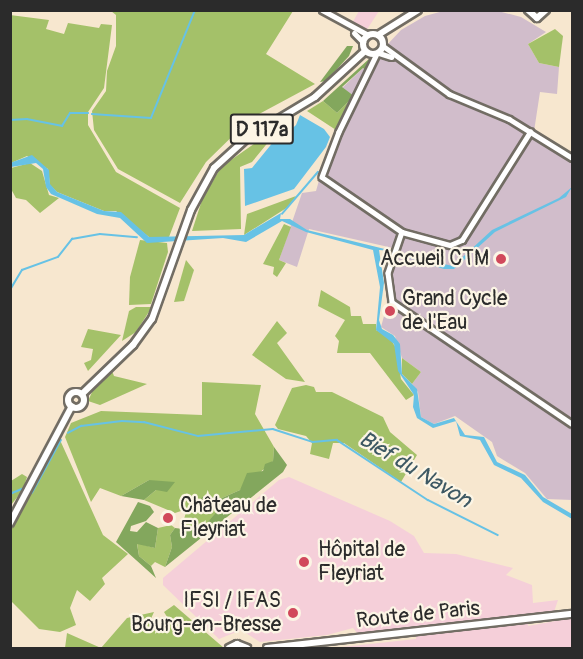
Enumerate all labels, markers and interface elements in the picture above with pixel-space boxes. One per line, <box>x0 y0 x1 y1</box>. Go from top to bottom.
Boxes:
road number: D 117a <box>229 112 295 146</box>
place label: Accueil CTM <box>380 246 489 272</box>
marker: Accueil CTM <box>494 252 508 266</box>
place label: Grand Cycle de l'Eau <box>402 286 507 336</box>
marker: Grand Cycle de l'Eau <box>383 304 397 318</box>
water label: Bief du Navon <box>354 426 476 514</box>
place label: Château de Fleyriat <box>180 493 277 543</box>
marker: Château de Fleyriat <box>161 511 175 525</box>
place label: Hôpital de Fleyriat <box>318 537 405 587</box>
marker: Hôpital de Fleyriat <box>295 553 313 571</box>
place label: IFSI / IFAS Bourg-en-Bresse <box>131 588 281 638</box>
street label: Route de Paris <box>355 596 481 634</box>
marker: IFSI / IFAS Bourg-en-Bresse <box>286 606 300 620</box>

